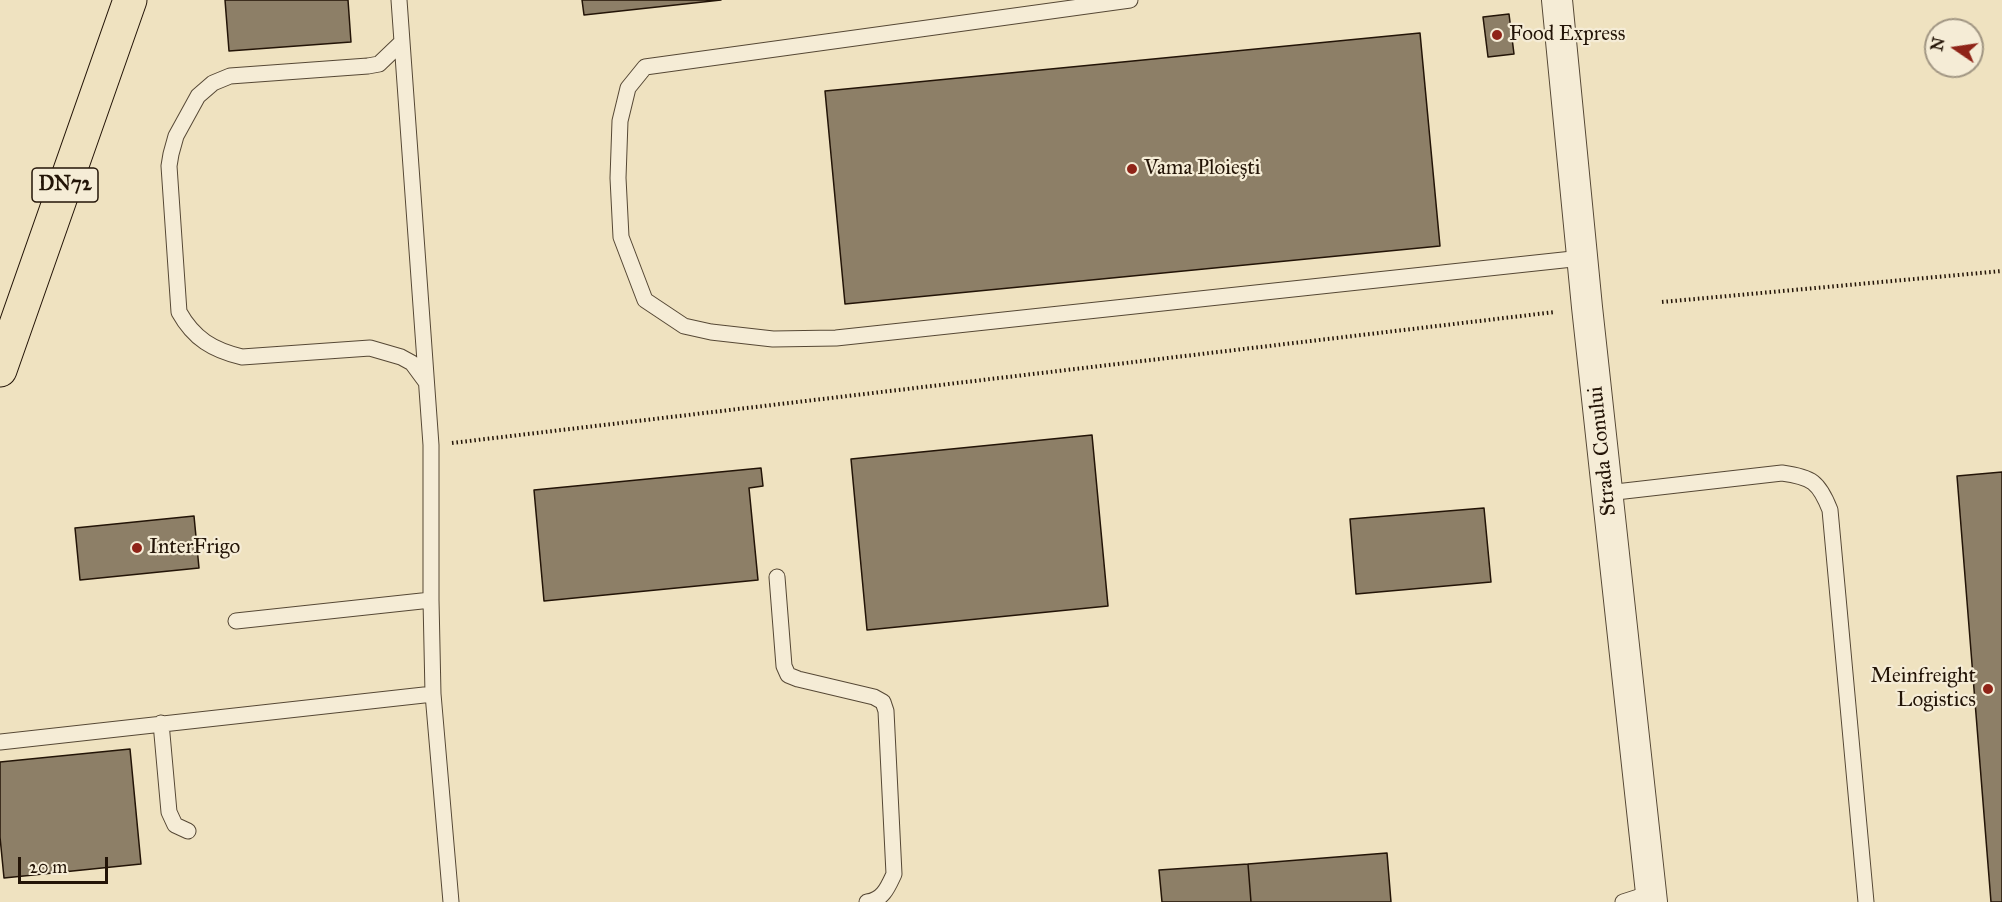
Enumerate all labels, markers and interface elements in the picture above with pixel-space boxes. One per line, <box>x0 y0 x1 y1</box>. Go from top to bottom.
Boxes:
north arrow <box>1924 18 1984 78</box>
place label: Food Express <box>1509 22 1625 48</box>
marker: Food Express <box>1490 28 1504 42</box>
text: N <box>1927 36 1949 53</box>
place label: Vama Ploiești <box>1144 156 1261 182</box>
marker: Vama Ploiești <box>1125 162 1139 176</box>
road number: DN72 <box>32 168 98 202</box>
street label: Strada Conului <box>1584 385 1622 517</box>
place label: InterFrigo <box>149 535 240 561</box>
marker: InterFrigo <box>130 541 144 555</box>
place label: Meinfreight Logistics <box>1871 664 1976 714</box>
marker: Meinfreight Logistics <box>1981 682 1995 696</box>
scale bar <box>21 845 111 883</box>
text: 20 m <box>29 856 67 878</box>

